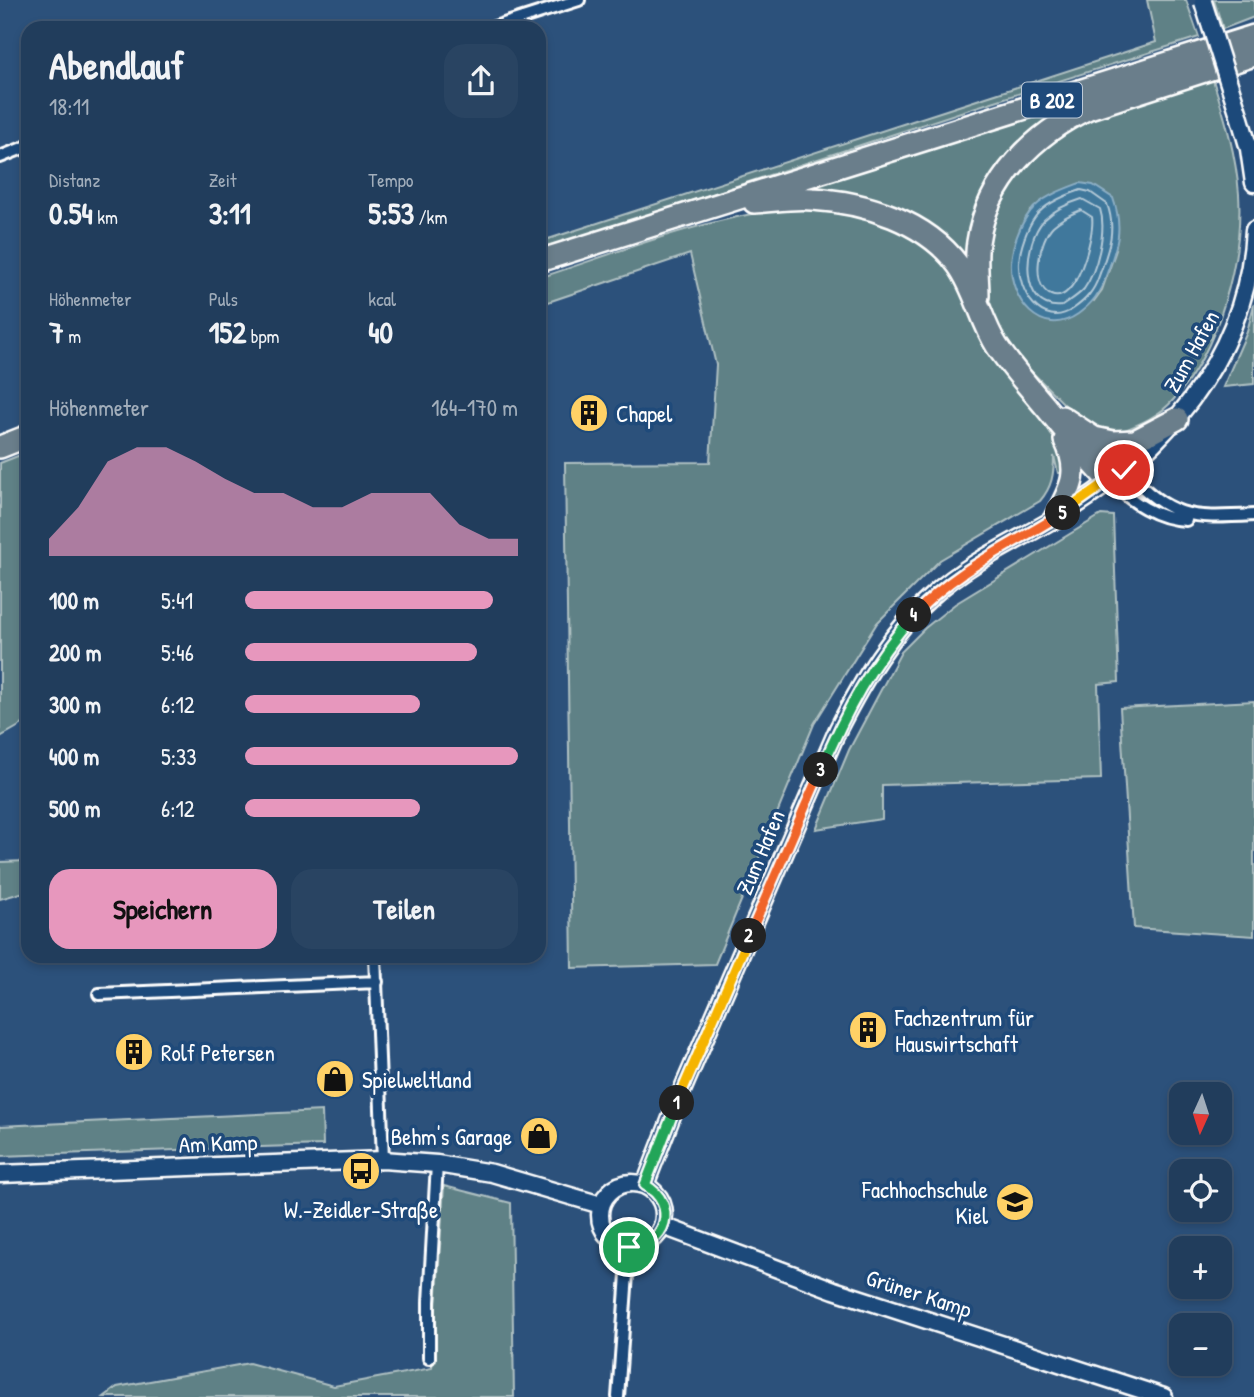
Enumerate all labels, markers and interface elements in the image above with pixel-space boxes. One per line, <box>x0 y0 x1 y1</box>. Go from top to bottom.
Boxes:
text: Abendlauf <box>49 39 184 91</box>
button: share <box>444 44 518 118</box>
road number: B 202 <box>1022 82 1082 118</box>
text: 18:11 <box>49 91 89 122</box>
text: Distanz <box>49 167 100 193</box>
text: Zeit <box>209 167 237 193</box>
text: Tempo <box>368 167 414 193</box>
text: 0.54 <box>49 193 93 233</box>
text: 3:11 <box>209 193 251 233</box>
text: 5:53 <box>368 193 414 233</box>
text: km <box>93 204 118 230</box>
text: /km <box>414 204 447 230</box>
text: Höhenmeter <box>49 286 132 312</box>
text: Puls <box>209 286 238 312</box>
text: kcal <box>368 286 396 312</box>
street label: Zum Hafen <box>1156 304 1226 398</box>
text: 7 <box>49 312 64 352</box>
text: 152 <box>209 312 246 352</box>
text: 40 <box>368 312 393 352</box>
text: m <box>64 323 81 349</box>
text: bpm <box>246 323 280 349</box>
text: Höhenmeter <box>49 392 149 423</box>
text: 164–170 m <box>431 392 518 423</box>
building icon: Chapel <box>568 392 610 434</box>
place label: Chapel <box>616 398 673 429</box>
pin <box>1094 440 1154 500</box>
icon: check <box>1105 451 1143 489</box>
pin: 5 <box>1046 496 1080 530</box>
text: 5 <box>1058 499 1067 525</box>
text: 100 m <box>49 585 99 616</box>
text: 5:41 <box>161 585 193 616</box>
pin: 4 <box>897 598 932 632</box>
text: 4 <box>910 601 917 627</box>
text: 200 m <box>49 637 101 668</box>
text: 5:46 <box>161 637 194 668</box>
text: 300 m <box>49 689 101 720</box>
text: 6:12 <box>161 689 195 720</box>
text: 400 m <box>49 741 99 772</box>
text: 5:33 <box>161 741 197 772</box>
pin: 3 <box>804 752 838 788</box>
text: 3 <box>816 756 825 782</box>
text: 500 m <box>49 793 100 824</box>
text: 6:12 <box>161 793 195 824</box>
street label: Zum Hafen <box>728 805 792 899</box>
button: Speichern <box>49 869 277 949</box>
button: Teilen <box>291 869 518 949</box>
pin: 2 <box>732 918 766 954</box>
text: 2 <box>744 922 753 948</box>
place label: Fachzentrum für Hauswirtschaft <box>894 1002 1034 1059</box>
building icon: Fachzentrum für Hauswirtschaft <box>847 1009 889 1051</box>
building icon: Rolf Petersen <box>113 1031 155 1073</box>
place label: Rolf Petersen <box>161 1037 275 1068</box>
shop icon: Spielweltland <box>314 1058 356 1100</box>
place label: Spielweltland <box>362 1064 471 1095</box>
north arrow <box>1169 1082 1232 1144</box>
map controls <box>1169 1082 1232 1376</box>
pin: 1 <box>660 1086 694 1120</box>
text: 1 <box>673 1089 680 1115</box>
shop icon: Behm's Garage <box>518 1115 560 1157</box>
place label: Behm's Garage <box>391 1121 512 1152</box>
street label: Am Kamp <box>178 1126 258 1160</box>
bus stop icon: W.-Zeidler-Straße <box>340 1150 382 1192</box>
button: locate <box>1169 1159 1232 1222</box>
place label: Fachhochschule Kiel <box>861 1174 989 1231</box>
school or university icon: Fachhochschule Kiel <box>994 1181 1036 1223</box>
place label: W.-Zeidler-Straße <box>284 1194 438 1225</box>
pin <box>599 1217 659 1277</box>
icon: arrive <box>610 1228 648 1266</box>
button: + <box>1169 1236 1232 1299</box>
street label: Grüner Kamp <box>862 1261 976 1325</box>
button: − <box>1169 1313 1232 1376</box>

